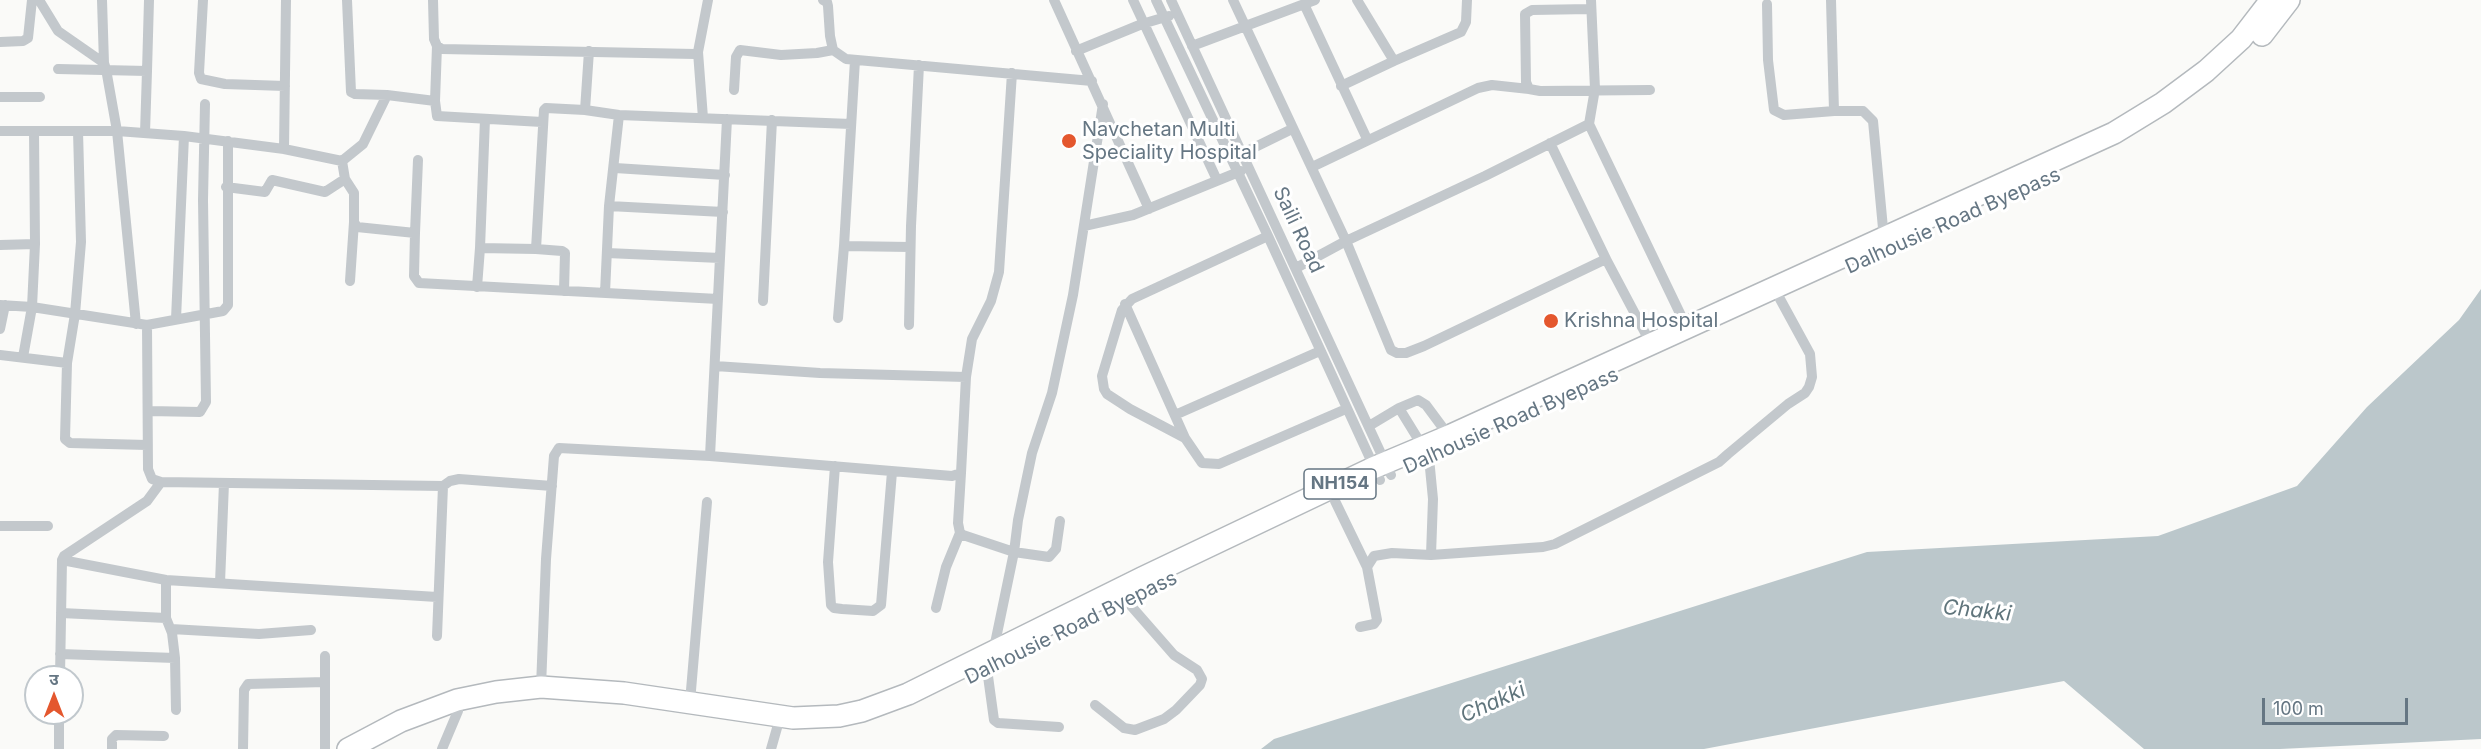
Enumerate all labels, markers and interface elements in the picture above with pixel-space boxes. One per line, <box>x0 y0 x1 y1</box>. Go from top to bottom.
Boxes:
place label: Navchetan Multi Speciality Hospital <box>1082 118 1257 165</box>
marker: Navchetan Multi Speciality Hospital <box>1060 132 1078 150</box>
street label: Dalhousie Road Byepass <box>1842 163 2064 279</box>
street label: Saili Road <box>1268 183 1328 277</box>
place label: Krishna Hospital <box>1564 309 1718 333</box>
marker: Krishna Hospital <box>1542 312 1560 330</box>
street label: Dalhousie Road Byepass <box>1400 363 1622 479</box>
road number: NH154 <box>1304 469 1376 499</box>
street label: Dalhousie Road Byepass <box>961 566 1181 690</box>
water label: Chakki <box>1941 595 2013 627</box>
north arrow <box>24 665 84 725</box>
text: उ <box>49 669 59 689</box>
water label: Chakki <box>1456 677 1530 729</box>
scale bar <box>2265 686 2410 724</box>
text: 100 m <box>2273 698 2324 719</box>

